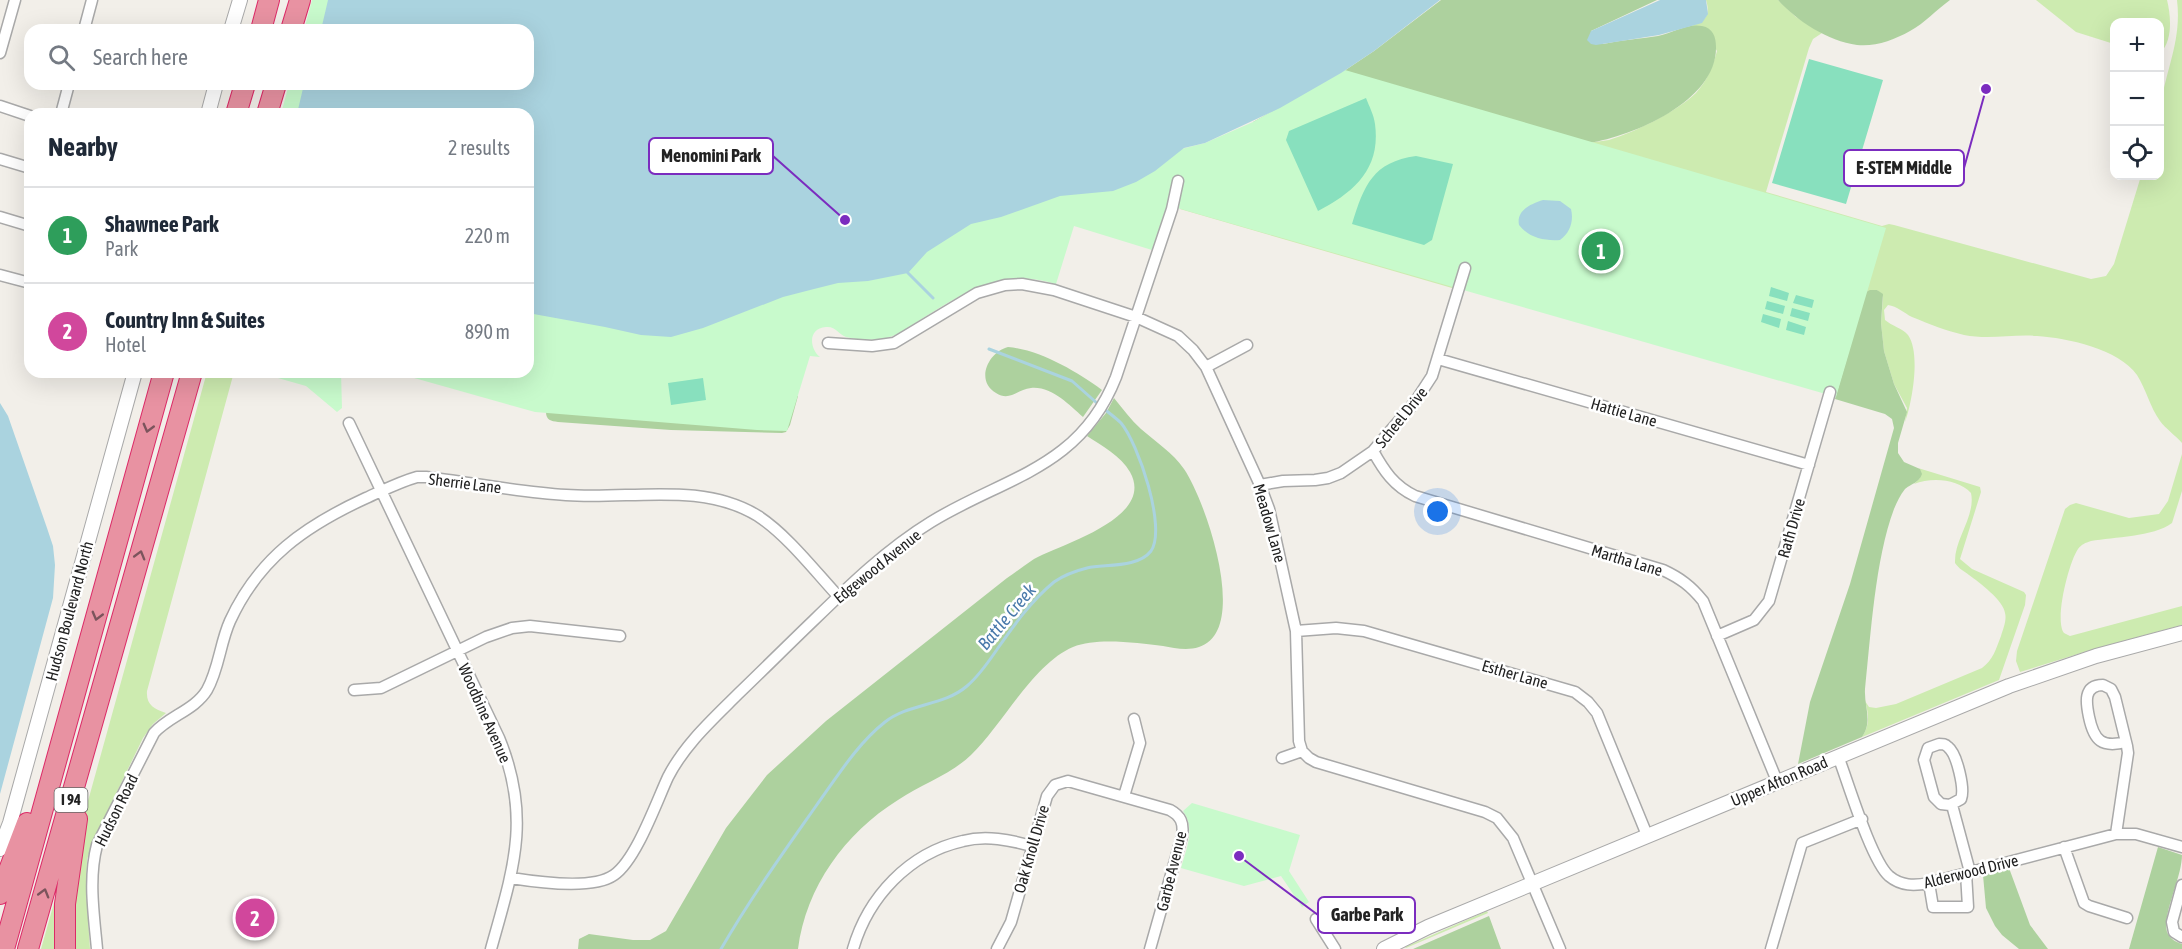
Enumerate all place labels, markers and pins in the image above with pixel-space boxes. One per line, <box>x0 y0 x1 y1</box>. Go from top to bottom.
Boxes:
callout: Menomini Park <box>649 138 773 174</box>
callout: E-STEM Middle <box>1844 150 1964 186</box>
pin: 1 <box>1582 228 1620 274</box>
pin: 2 <box>236 896 274 940</box>
callout: Garbe Park <box>1318 897 1415 933</box>

